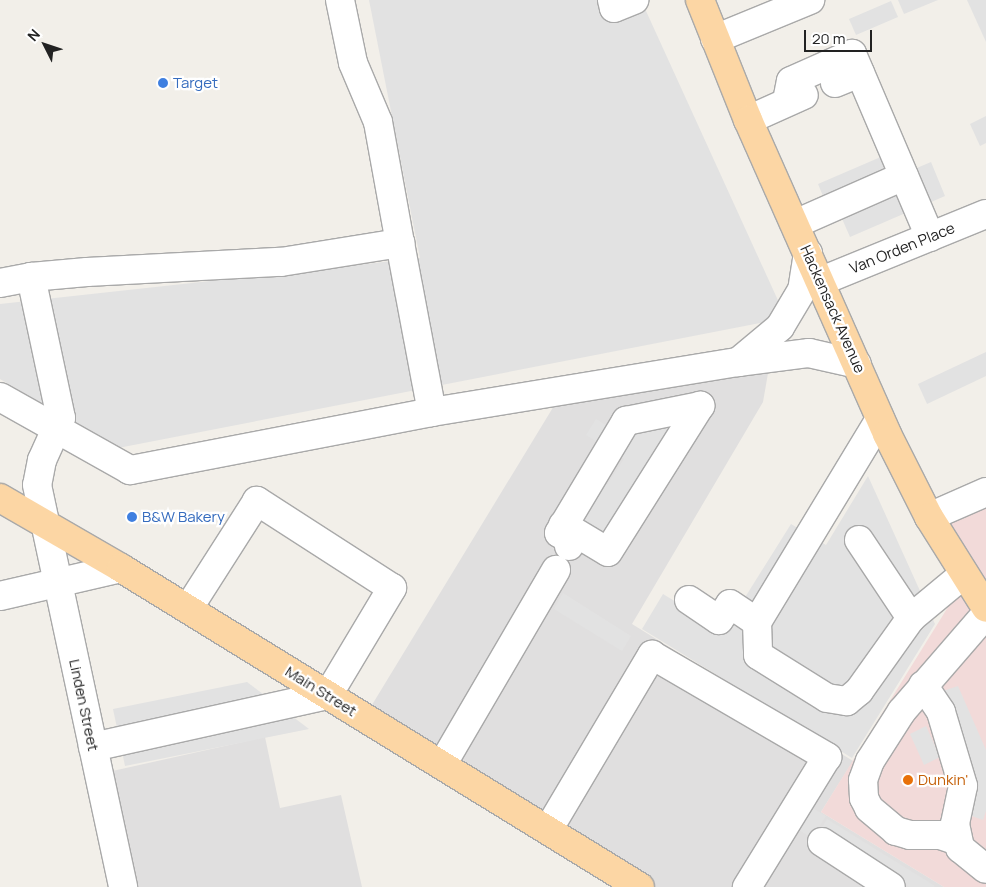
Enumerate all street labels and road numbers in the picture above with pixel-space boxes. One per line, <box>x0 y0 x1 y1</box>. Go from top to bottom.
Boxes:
street label: Van Orden Place <box>847 219 957 277</box>
street label: Hackensack Avenue <box>797 242 869 376</box>
street label: Linden Street <box>65 657 103 753</box>
street label: Main Street <box>282 662 360 720</box>

